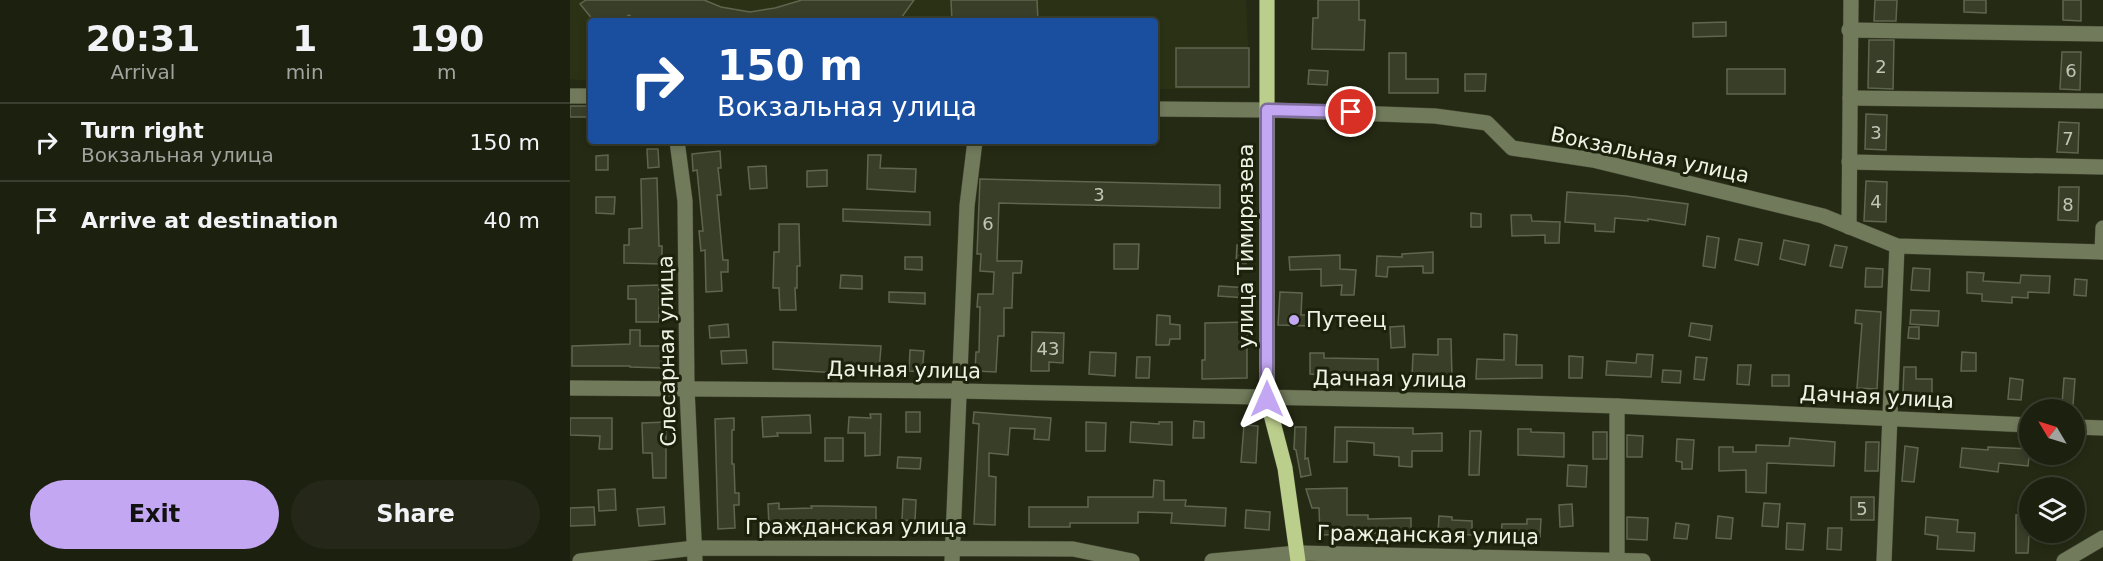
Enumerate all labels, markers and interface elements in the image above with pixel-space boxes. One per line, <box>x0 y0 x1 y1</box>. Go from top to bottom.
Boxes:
text: 20:31 <box>86 18 200 59</box>
text: 1 <box>292 18 317 59</box>
text: 190 <box>409 18 484 59</box>
text: 150 m <box>717 41 863 90</box>
icon: right <box>618 42 696 120</box>
house number: 2 <box>1875 56 1887 77</box>
text: Arrival <box>110 60 175 84</box>
text: min <box>286 60 324 84</box>
text: m <box>437 60 457 84</box>
house number: 6 <box>2065 60 2077 81</box>
pin <box>1325 86 1376 137</box>
text: Вокзальная улица <box>717 91 977 122</box>
icon: arrive <box>1334 95 1367 128</box>
text: Turn right <box>81 118 204 143</box>
street label: Вокзальная улица <box>1549 122 1751 188</box>
house number: 3 <box>1870 122 1882 143</box>
icon: right <box>30 126 63 159</box>
house number: 7 <box>2062 128 2074 149</box>
text: 150 m <box>470 130 540 155</box>
text: Вокзальная улица <box>81 143 274 167</box>
street label: улица Тимирязева <box>1234 144 1258 348</box>
house number: 3 <box>1093 184 1105 205</box>
house number: 4 <box>1870 191 1882 212</box>
house number: 8 <box>2062 194 2074 215</box>
icon: arrive <box>30 204 63 237</box>
text: Arrive at destination <box>81 208 338 233</box>
text: 40 m <box>484 208 540 233</box>
house number: 6 <box>982 213 994 234</box>
street label: Слесарная улица <box>653 255 681 447</box>
place label: Путеец <box>1306 308 1387 332</box>
marker: Путеец <box>1287 313 1301 327</box>
house number: 43 <box>1037 338 1059 359</box>
street label: Дачная улица <box>827 357 981 383</box>
street label: Дачная улица <box>1313 366 1467 392</box>
position arrow <box>1235 367 1299 431</box>
street label: Дачная улица <box>1799 381 1955 413</box>
north arrow <box>2019 399 2085 465</box>
map controls <box>2019 399 2085 543</box>
button: layers <box>2019 477 2085 543</box>
button: Exit <box>30 480 279 549</box>
button: Share <box>291 480 540 549</box>
house number: 5 <box>1856 498 1868 519</box>
street label: Гражданская улица <box>745 515 967 539</box>
street label: Гражданская улица <box>1317 521 1539 549</box>

